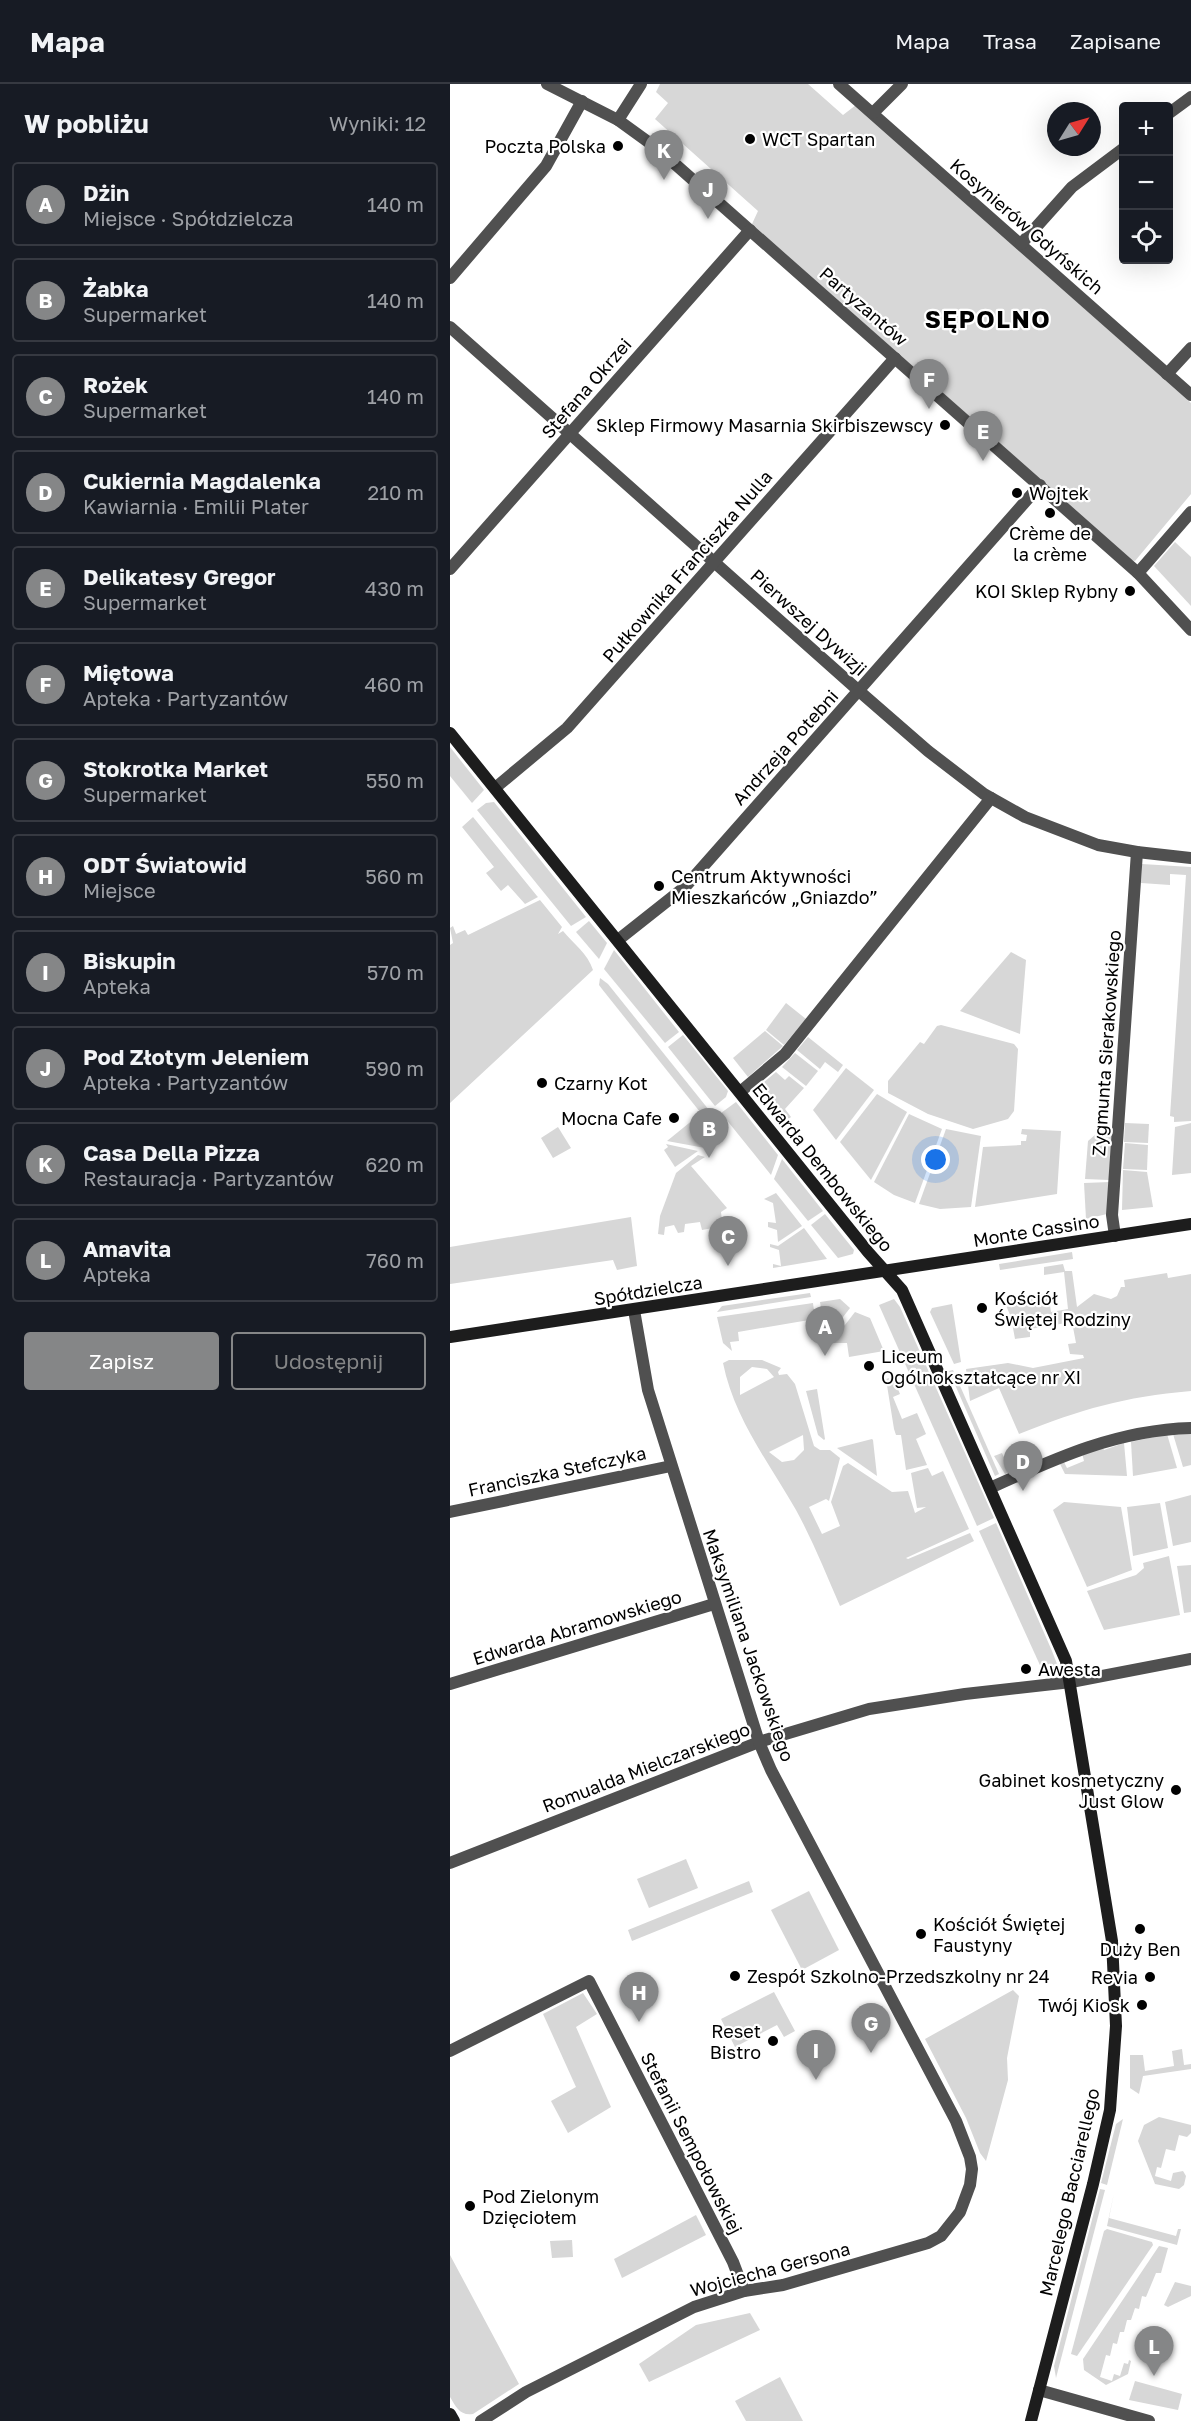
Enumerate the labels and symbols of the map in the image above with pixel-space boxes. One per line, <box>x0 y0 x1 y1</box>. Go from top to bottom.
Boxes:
north arrow <box>1047 102 1101 156</box>
place label: WCT Spartan <box>762 128 875 150</box>
pin: K <box>644 130 684 180</box>
marker: WCT Spartan <box>743 132 757 146</box>
place label: Poczta Polska <box>485 135 606 157</box>
marker: Poczta Polska <box>611 139 625 153</box>
street label: Kosynierów Gdyńskich <box>946 154 1108 298</box>
pin: J <box>688 170 728 219</box>
street label: Partyzantów <box>815 262 913 350</box>
district label: SĘPOLNO <box>925 304 1051 333</box>
street label: Stefana Okrzei <box>536 333 636 443</box>
pin: F <box>910 360 948 409</box>
pin: E <box>964 412 1002 461</box>
place label: Sklep Firmowy Masarnia Skirbiszewscy <box>596 414 933 436</box>
marker: Sklep Firmowy Masarnia Skirbiszewscy <box>938 418 952 432</box>
street label: Pułkownika Franciszka Nulla <box>598 465 776 667</box>
place label: Wojtek <box>1029 482 1089 504</box>
marker: Wojtek <box>1010 486 1024 500</box>
marker: Crème de la crème <box>1043 506 1057 520</box>
place label: Crème de la crème <box>1009 522 1091 565</box>
street label: Pierwszej Dywizji <box>746 564 872 680</box>
place label: KOI Sklep Rybny <box>975 580 1118 602</box>
marker: KOI Sklep Rybny <box>1123 584 1137 598</box>
street label: Andrzeja Potebni <box>727 685 843 809</box>
place label: Centrum Aktywności Mieszkańców „Gniazdo” <box>671 865 878 908</box>
marker: Centrum Aktywności Mieszkańców „Gniazdo” <box>652 879 666 893</box>
street label: Zygmunta Sierakowskiego <box>1087 929 1125 1157</box>
place label: Czarny Kot <box>554 1072 648 1094</box>
marker: Czarny Kot <box>535 1076 549 1090</box>
street label: Edwarda Dembowskiego <box>748 1078 898 1256</box>
place label: Mocna Cafe <box>561 1107 662 1129</box>
pin: B <box>690 1108 728 1158</box>
marker: Mocna Cafe <box>667 1111 681 1125</box>
your location <box>921 1145 950 1174</box>
street label: Monte Cassino <box>971 1209 1101 1251</box>
pin: C <box>708 1216 748 1266</box>
street label: Spółdzielcza <box>592 1271 704 1309</box>
place label: Kościół Świętej Rodziny <box>994 1287 1131 1330</box>
marker: Kościół Świętej Rodziny <box>975 1301 989 1315</box>
pin: A <box>806 1306 844 1356</box>
place label: Liceum Ogólnokształcące nr XI <box>881 1345 1081 1388</box>
marker: Liceum Ogólnokształcące nr XI <box>862 1359 876 1373</box>
street label: Franciszka Stefczyka <box>466 1441 648 1501</box>
pin: D <box>1004 1442 1042 1491</box>
street label: Maksymiliana Jackowskiego <box>699 1526 799 1764</box>
street label: Edwarda Abramowskiego <box>470 1585 684 1669</box>
place label: Awesta <box>1038 1658 1101 1680</box>
marker: Awesta <box>1019 1662 1033 1676</box>
street label: Romualda Mielczarskiego <box>539 1717 753 1817</box>
place label: Gabinet kosmetyczny Just Glow <box>978 1769 1164 1812</box>
marker: Gabinet kosmetyczny Just Glow <box>1169 1783 1183 1797</box>
place label: Kościół Świętej Faustyny <box>933 1913 1065 1956</box>
marker: Duży Ben <box>1133 1922 1147 1936</box>
marker: Kościół Świętej Faustyny <box>914 1927 928 1941</box>
place label: Duży Ben <box>1100 1938 1181 1960</box>
place label: Zespół Szkolno-Przedszkolny nr 24 <box>747 1965 1050 1987</box>
place label: Revia <box>1091 1966 1138 1988</box>
marker: Zespół Szkolno-Przedszkolny nr 24 <box>728 1969 742 1983</box>
marker: Revia <box>1143 1970 1157 1984</box>
pin: H <box>620 1972 658 2022</box>
place label: Twój Kiosk <box>1038 1994 1130 2016</box>
marker: Twój Kiosk <box>1135 1998 1149 2012</box>
pin: G <box>852 2004 890 2053</box>
place label: Reset Bistro <box>710 2020 761 2063</box>
pin: I <box>796 2030 836 2080</box>
marker: Reset Bistro <box>766 2034 780 2048</box>
street label: Stefanii Sempołowskiej <box>637 2048 747 2238</box>
street label: Marcelego Bacciarellego <box>1034 2086 1104 2298</box>
place label: Pod Zielonym Dzięciołem <box>482 2185 599 2228</box>
marker: Pod Zielonym Dzięciołem <box>463 2199 477 2213</box>
street label: Wojciecha Gersona <box>688 2237 852 2301</box>
pin: L <box>1134 2326 1174 2376</box>

